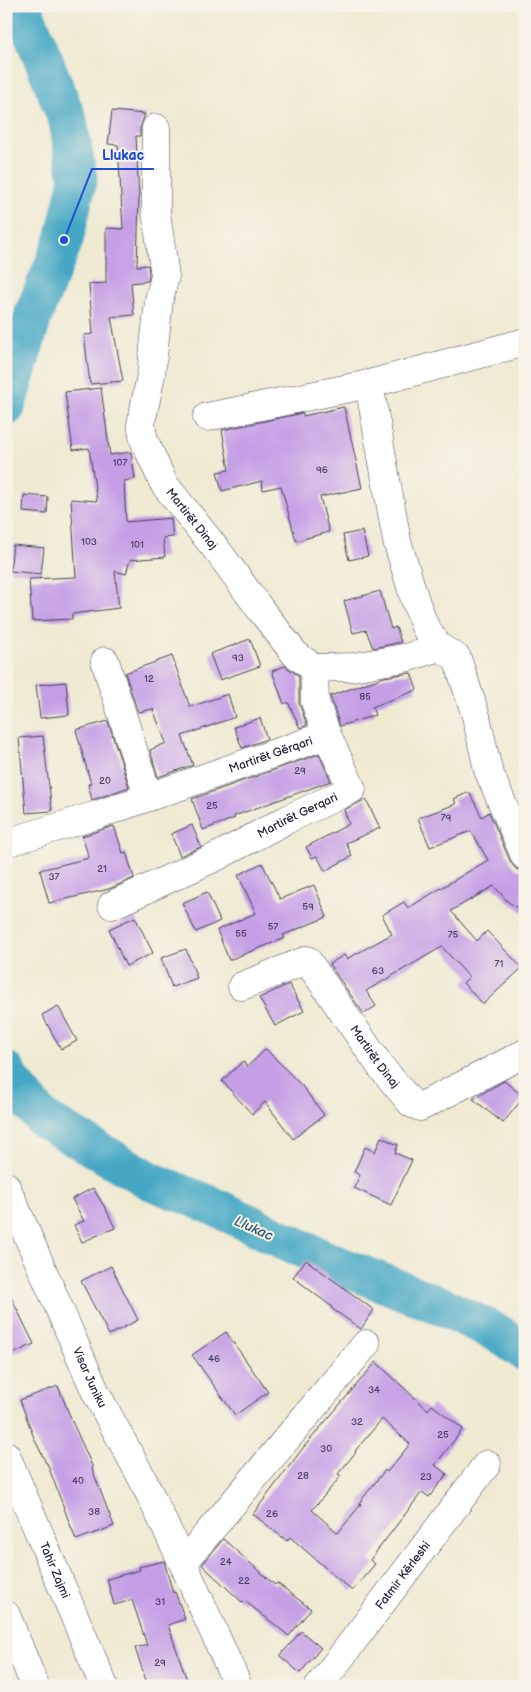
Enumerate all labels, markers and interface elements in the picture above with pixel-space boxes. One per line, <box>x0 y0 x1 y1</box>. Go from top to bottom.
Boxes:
callout: Llukac <box>92 140 154 169</box>
text: Llukac <box>102 147 144 164</box>
house number: 107 <box>113 457 127 469</box>
house number: 96 <box>316 464 328 476</box>
street label: Martirët Dinaj <box>162 485 221 553</box>
house number: 103 <box>81 536 97 548</box>
house number: 101 <box>130 539 144 551</box>
house number: 93 <box>232 652 244 664</box>
house number: 12 <box>144 673 154 685</box>
house number: 85 <box>359 691 371 703</box>
street label: Martirët Gërqari <box>227 734 315 777</box>
house number: 29 <box>294 765 306 777</box>
house number: 20 <box>99 775 111 787</box>
street label: Martirët Gerqari <box>255 790 340 842</box>
house number: 25 <box>206 800 218 812</box>
house number: 79 <box>441 812 452 824</box>
house number: 21 <box>97 863 107 875</box>
house number: 37 <box>48 871 60 883</box>
house number: 59 <box>302 901 314 913</box>
house number: 57 <box>268 921 278 933</box>
house number: 55 <box>235 928 247 940</box>
house number: 75 <box>448 929 459 941</box>
house number: 71 <box>495 958 504 970</box>
house number: 63 <box>372 965 384 977</box>
street label: Martirët Dinaj <box>346 1022 403 1091</box>
water label: Llukac <box>232 1212 276 1245</box>
street label: Visar Juniku <box>69 1345 110 1411</box>
house number: 46 <box>208 1353 220 1365</box>
house number: 34 <box>368 1384 380 1396</box>
house number: 32 <box>351 1416 363 1428</box>
house number: 25 <box>437 1429 449 1441</box>
house number: 30 <box>320 1443 332 1455</box>
house number: 28 <box>297 1470 309 1482</box>
house number: 23 <box>420 1471 432 1483</box>
house number: 40 <box>72 1475 84 1487</box>
house number: 38 <box>88 1506 100 1518</box>
house number: 26 <box>266 1508 278 1520</box>
street label: Fatmir Kërleshi <box>373 1538 434 1613</box>
street label: Tahir Zajmi <box>36 1540 73 1601</box>
house number: 24 <box>220 1556 232 1568</box>
house number: 22 <box>238 1575 250 1587</box>
house number: 31 <box>155 1596 165 1608</box>
house number: 29 <box>154 1657 166 1669</box>

